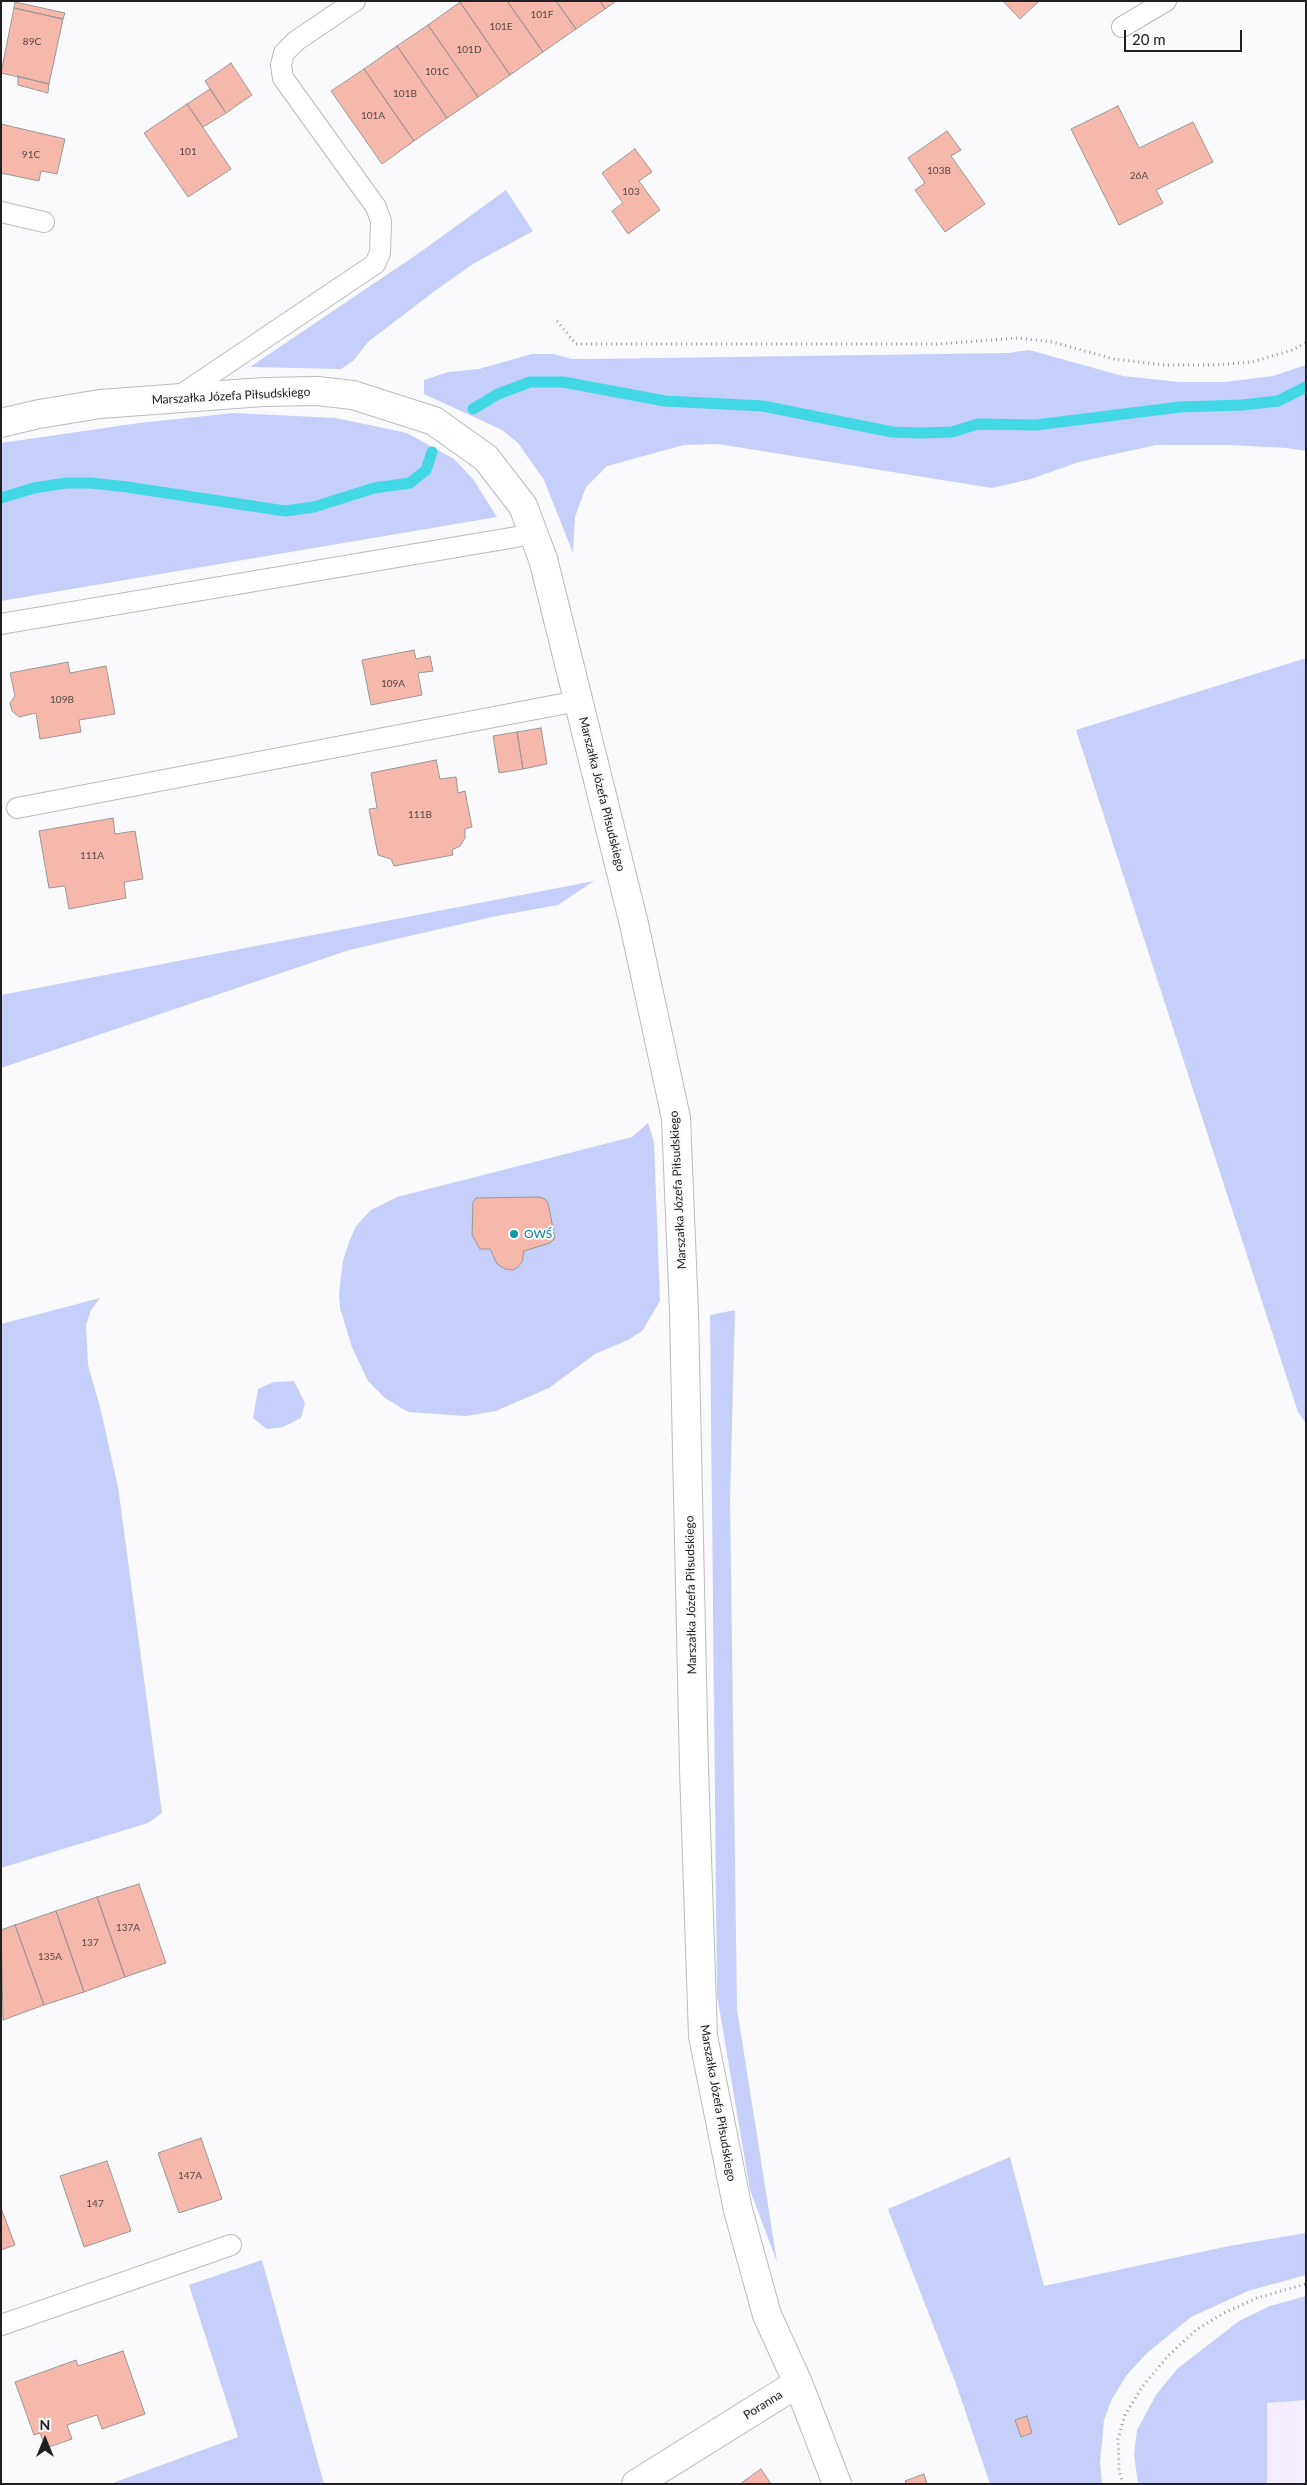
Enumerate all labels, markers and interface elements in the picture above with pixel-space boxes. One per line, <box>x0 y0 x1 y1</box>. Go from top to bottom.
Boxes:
house number: 101F <box>530 9 554 21</box>
scale bar <box>1127 20 1244 52</box>
house number: 101E <box>489 21 513 33</box>
text: 20 m <box>1132 30 1166 48</box>
house number: 89C <box>23 36 41 48</box>
house number: 101D <box>456 44 482 56</box>
house number: 101C <box>425 66 449 78</box>
house number: 101B <box>393 88 417 100</box>
house number: 101A <box>361 110 385 122</box>
house number: 101 <box>179 146 197 158</box>
house number: 91C <box>22 149 40 161</box>
house number: 103B <box>927 165 951 177</box>
house number: 26A <box>1130 170 1148 182</box>
house number: 103 <box>622 186 640 198</box>
street label: Marszałka Józefa Piłsudskiego <box>151 385 311 407</box>
house number: 109A <box>381 678 405 690</box>
house number: 109B <box>50 694 74 706</box>
street label: Marszałka Józefa Piłsudskiego <box>576 715 628 873</box>
house number: 111B <box>408 809 432 821</box>
house number: 111A <box>80 850 104 862</box>
street label: Marszałka Józefa Piłsudskiego <box>667 1110 689 1270</box>
place label: OWŚ <box>524 1227 552 1241</box>
marker: OWŚ <box>508 1228 520 1240</box>
street label: Marszałka Józefa Piłsudskiego <box>682 1515 700 1675</box>
house number: 137A <box>116 1922 140 1934</box>
house number: 137 <box>81 1937 99 1949</box>
house number: 135A <box>38 1951 62 1963</box>
street label: Marszałka Józefa Piłsudskiego <box>697 2024 739 2182</box>
house number: 147A <box>178 2170 202 2182</box>
house number: 147 <box>86 2198 104 2210</box>
street label: Poranna <box>741 2387 785 2423</box>
north arrow <box>20 2415 70 2465</box>
text: N <box>40 2416 50 2433</box>

